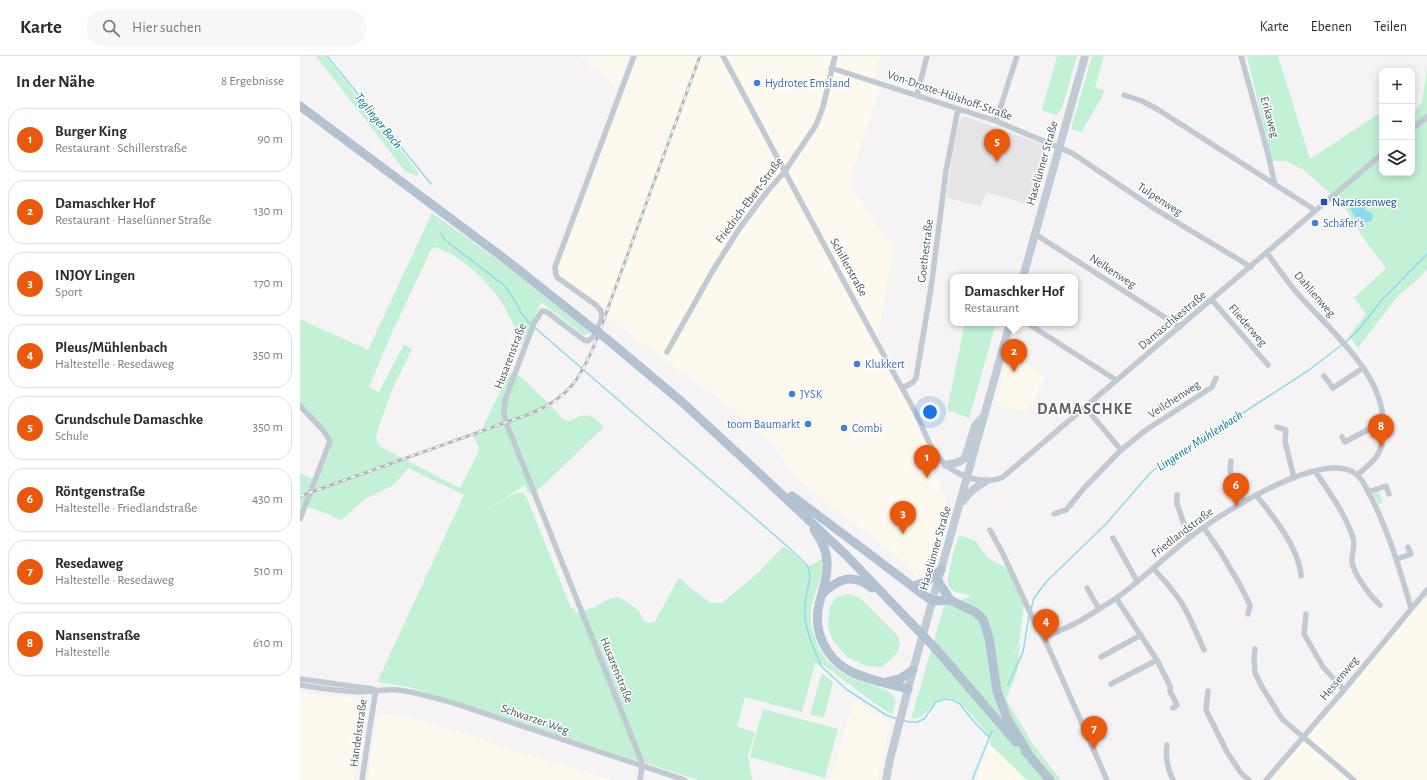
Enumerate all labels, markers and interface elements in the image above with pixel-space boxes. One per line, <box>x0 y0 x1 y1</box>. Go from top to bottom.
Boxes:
search box <box>86 10 366 46</box>
icon: search <box>100 17 122 39</box>
text: Karte <box>20 18 62 37</box>
text: Hier suchen <box>132 20 201 35</box>
text: Karte <box>1260 20 1289 34</box>
text: Ebenen <box>1311 20 1352 34</box>
text: Teilen <box>1374 20 1407 34</box>
street label: Von-Droste-Hülshoff-Straße <box>886 68 1014 122</box>
map controls <box>1379 68 1415 176</box>
button: + <box>1379 68 1415 104</box>
text: In der Nähe <box>16 73 95 90</box>
text: 8 Ergebnisse <box>221 75 284 88</box>
place label: Hydrotec Emsland <box>765 77 850 90</box>
marker: Hydrotec Emsland <box>752 78 762 88</box>
water label: Teglinger Bach <box>352 91 404 151</box>
street label: Erikaweg <box>1258 95 1282 139</box>
button: − <box>1379 104 1415 140</box>
street label: Haselünner Straße <box>1024 119 1060 207</box>
text: Burger King <box>55 124 127 139</box>
pin: 5 <box>984 129 1010 162</box>
text: 1 <box>28 133 32 146</box>
text: 90 m <box>257 133 283 146</box>
button: layers <box>1379 140 1415 176</box>
text: Restaurant · Schillerstraße <box>55 142 187 155</box>
street label: Friedrich-Ebert-Straße <box>713 155 785 245</box>
street label: Tulpenweg <box>1135 180 1185 218</box>
text: Damaschker Hof <box>55 196 155 211</box>
place label: Narzissenweg <box>1332 196 1397 208</box>
marker: Narzissenweg <box>1319 197 1329 207</box>
text: 2 <box>27 205 33 218</box>
text: 130 m <box>254 205 283 218</box>
text: Restaurant · Haselünner Straße <box>55 214 212 227</box>
place label: Schäfer's <box>1323 217 1364 229</box>
marker: Schäfer's <box>1310 218 1320 228</box>
street label: Goethestraße <box>915 219 935 283</box>
street label: Schillerstraße <box>828 236 870 298</box>
street label: Nelkenweg <box>1088 252 1138 290</box>
text: INJOY Lingen <box>55 268 135 283</box>
street label: Dahlienweg <box>1292 269 1338 319</box>
popup <box>950 274 1078 326</box>
text: 3 <box>27 277 33 290</box>
text: 170 m <box>254 277 283 290</box>
text: Damaschker Hof <box>964 284 1064 299</box>
text: Sport <box>55 286 82 299</box>
street label: Damaschkestraße <box>1136 288 1208 352</box>
text: Restaurant <box>964 302 1019 315</box>
street label: Fliederweg <box>1227 302 1270 349</box>
street label: Husarenstraße <box>492 321 528 391</box>
pin: 2 <box>1001 339 1027 372</box>
text: Pleus/Mühlenbach <box>55 340 167 355</box>
text: 4 <box>27 349 33 362</box>
text: 350 m <box>253 349 283 362</box>
text: Haltestelle · Resedaweg <box>55 358 174 371</box>
place label: Klukkert <box>865 358 905 370</box>
marker: Klukkert <box>852 359 862 369</box>
street label: Veilchenweg <box>1146 378 1202 420</box>
place label: JYSK <box>800 388 823 400</box>
marker: JYSK <box>787 389 797 399</box>
district label: DAMASCHKE <box>1037 401 1133 417</box>
your location <box>920 402 940 422</box>
water label: Lingener Mühlenbach <box>1154 409 1245 474</box>
text: Grundschule Damaschke <box>55 412 203 427</box>
pin: 8 <box>1368 414 1394 447</box>
place label: toom Baumarkt <box>727 418 800 430</box>
marker: toom Baumarkt <box>803 419 813 429</box>
text: 5 <box>27 421 33 434</box>
text: 350 m <box>253 421 283 434</box>
place label: Combi <box>852 422 882 434</box>
marker: Combi <box>839 423 849 433</box>
text: Schule <box>55 430 88 443</box>
pin: 1 <box>914 445 940 478</box>
pin: 6 <box>1223 473 1249 506</box>
text: Röntgenstraße <box>55 484 145 499</box>
text: 6 <box>27 493 33 506</box>
text: 430 m <box>252 493 283 506</box>
pin: 3 <box>890 501 916 534</box>
text: Haltestelle · Friedlandstraße <box>55 502 197 515</box>
street label: Haselünner Straße <box>917 504 953 592</box>
street label: Friedlandstraße <box>1149 505 1215 559</box>
text: Resedaweg <box>55 556 123 571</box>
text: 7 <box>27 565 33 578</box>
text: 510 m <box>254 565 283 578</box>
text: Haltestelle · Resedaweg <box>55 574 174 587</box>
pin: 4 <box>1033 609 1059 642</box>
text: Nansenstraße <box>55 628 140 643</box>
street label: Husarenstraße <box>598 636 636 704</box>
text: 8 <box>27 637 33 650</box>
text: 610 m <box>253 637 283 650</box>
text: Haltestelle <box>55 646 110 659</box>
street label: Hessenweg <box>1317 654 1361 702</box>
street label: Handelsstraße <box>347 698 369 768</box>
street label: Schwarzer Weg <box>500 702 571 736</box>
pin: 7 <box>1081 716 1107 749</box>

